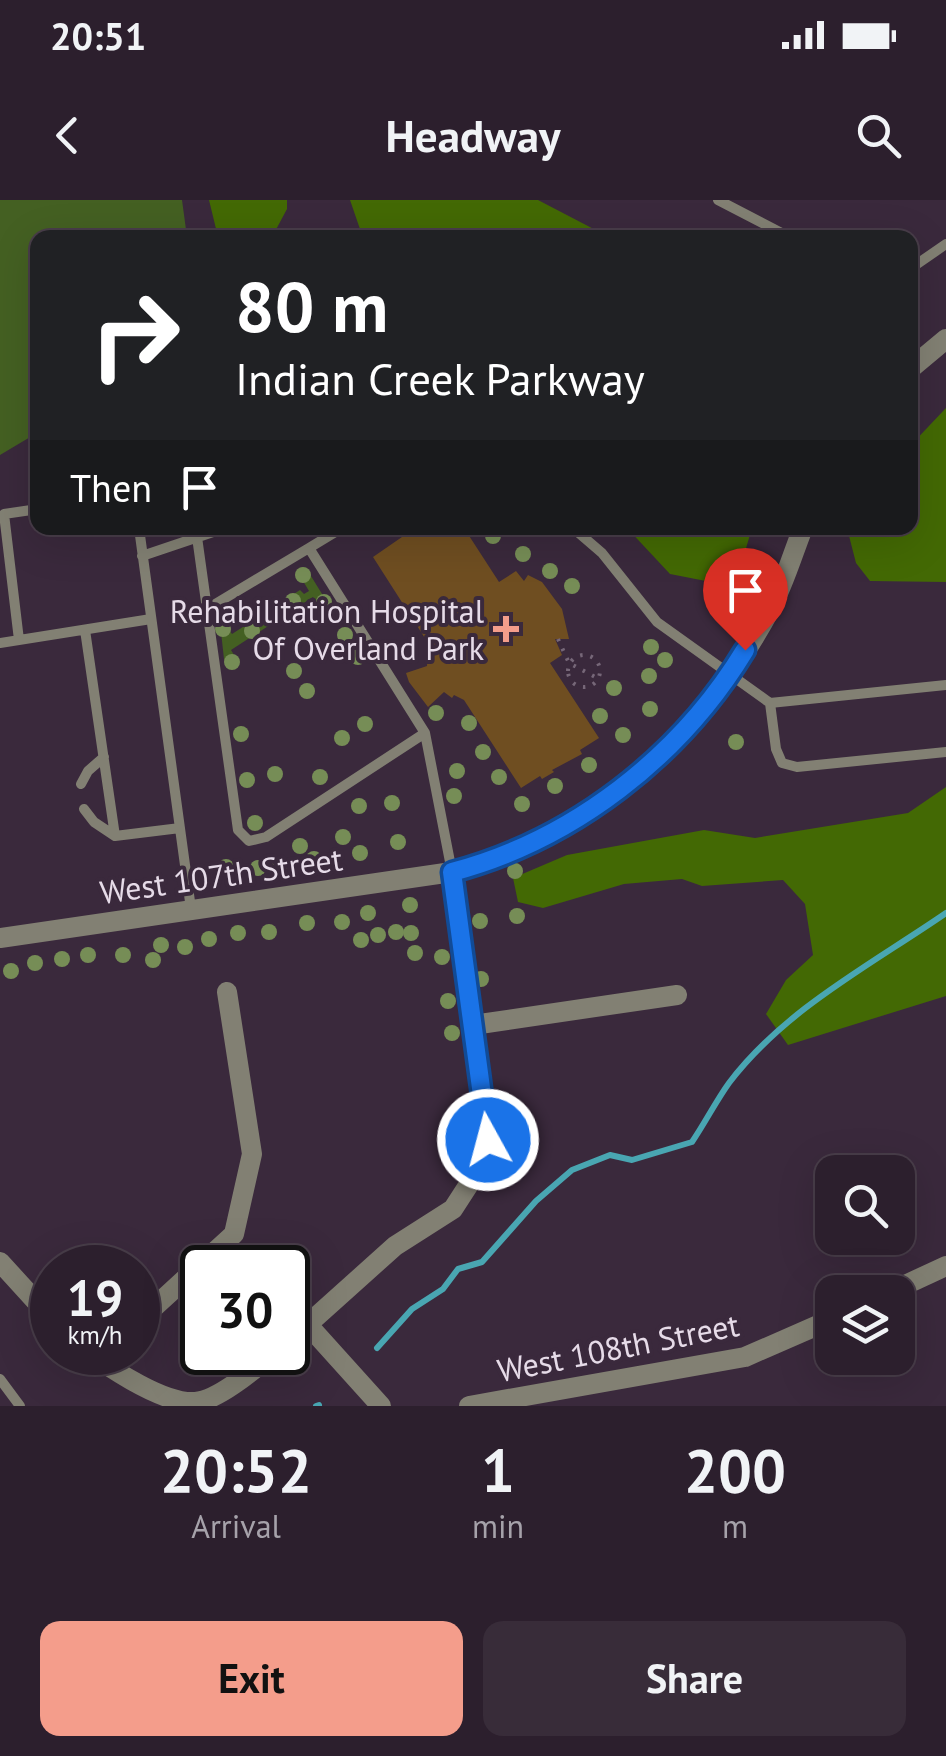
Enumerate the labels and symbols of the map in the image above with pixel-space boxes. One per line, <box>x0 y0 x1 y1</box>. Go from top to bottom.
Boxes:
pin <box>703 548 788 651</box>
place label: Rehabilitation Hospital Of Overland Park <box>170 590 485 669</box>
marker: Rehabilitation Hospital Of Overland Park <box>493 616 519 642</box>
street label: West 107th Street <box>97 837 345 913</box>
position arrow <box>436 1088 540 1192</box>
speed limit sign: 30 <box>180 1245 310 1375</box>
street label: West 108th Street <box>494 1303 743 1391</box>

